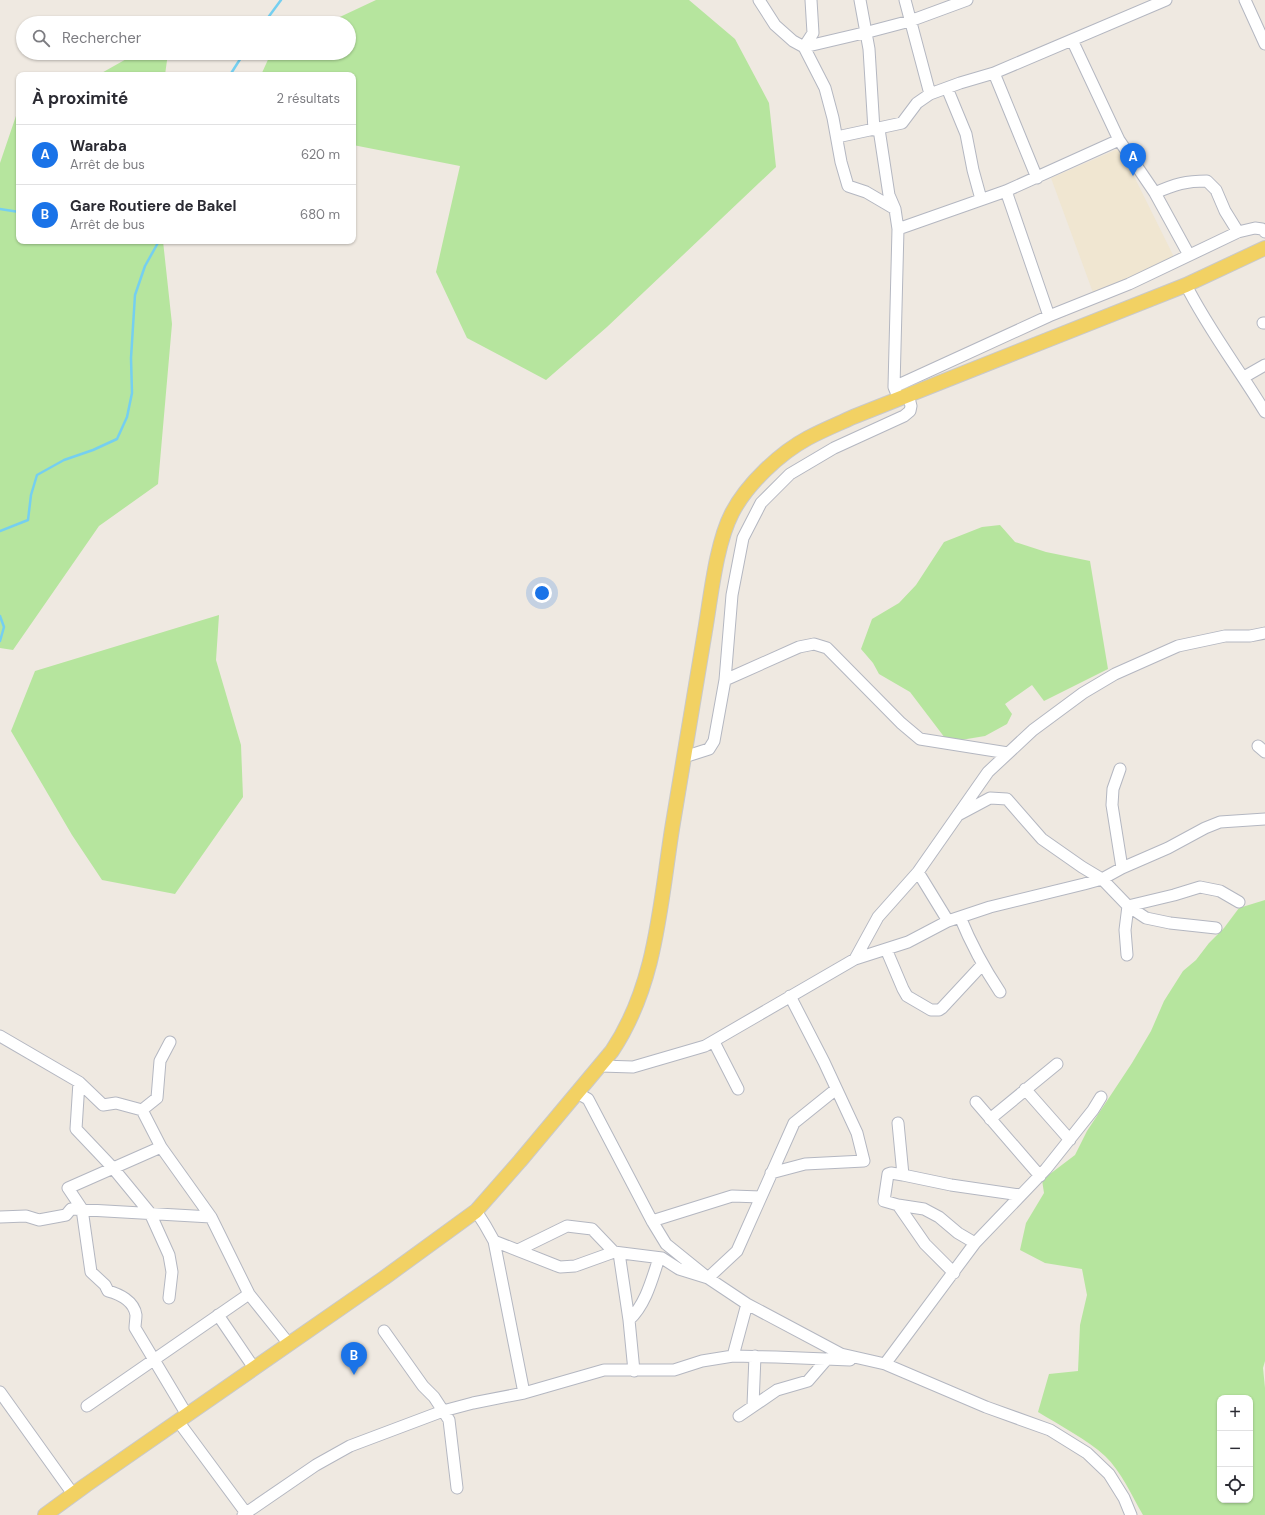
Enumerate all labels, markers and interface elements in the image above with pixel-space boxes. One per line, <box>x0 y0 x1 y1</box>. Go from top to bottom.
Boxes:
search box <box>16 16 356 60</box>
icon: search <box>30 27 52 49</box>
text: Rechercher <box>62 28 141 48</box>
text: À proximité <box>32 87 128 109</box>
text: 2 résultats <box>277 90 340 107</box>
text: Waraba <box>70 136 127 156</box>
pin: A <box>1120 143 1146 176</box>
text: A <box>40 146 50 163</box>
text: 620 m <box>301 146 340 163</box>
text: Arrêt de bus <box>70 156 145 173</box>
text: Gare Routiere de Bakel <box>70 196 236 216</box>
text: B <box>41 206 49 223</box>
text: 680 m <box>300 206 340 223</box>
text: Arrêt de bus <box>70 216 145 233</box>
your location <box>532 583 552 603</box>
pin: B <box>341 1342 367 1375</box>
map controls <box>1217 1395 1253 1503</box>
button: + <box>1217 1395 1253 1431</box>
button: − <box>1217 1431 1253 1467</box>
button: locate <box>1217 1467 1253 1503</box>

